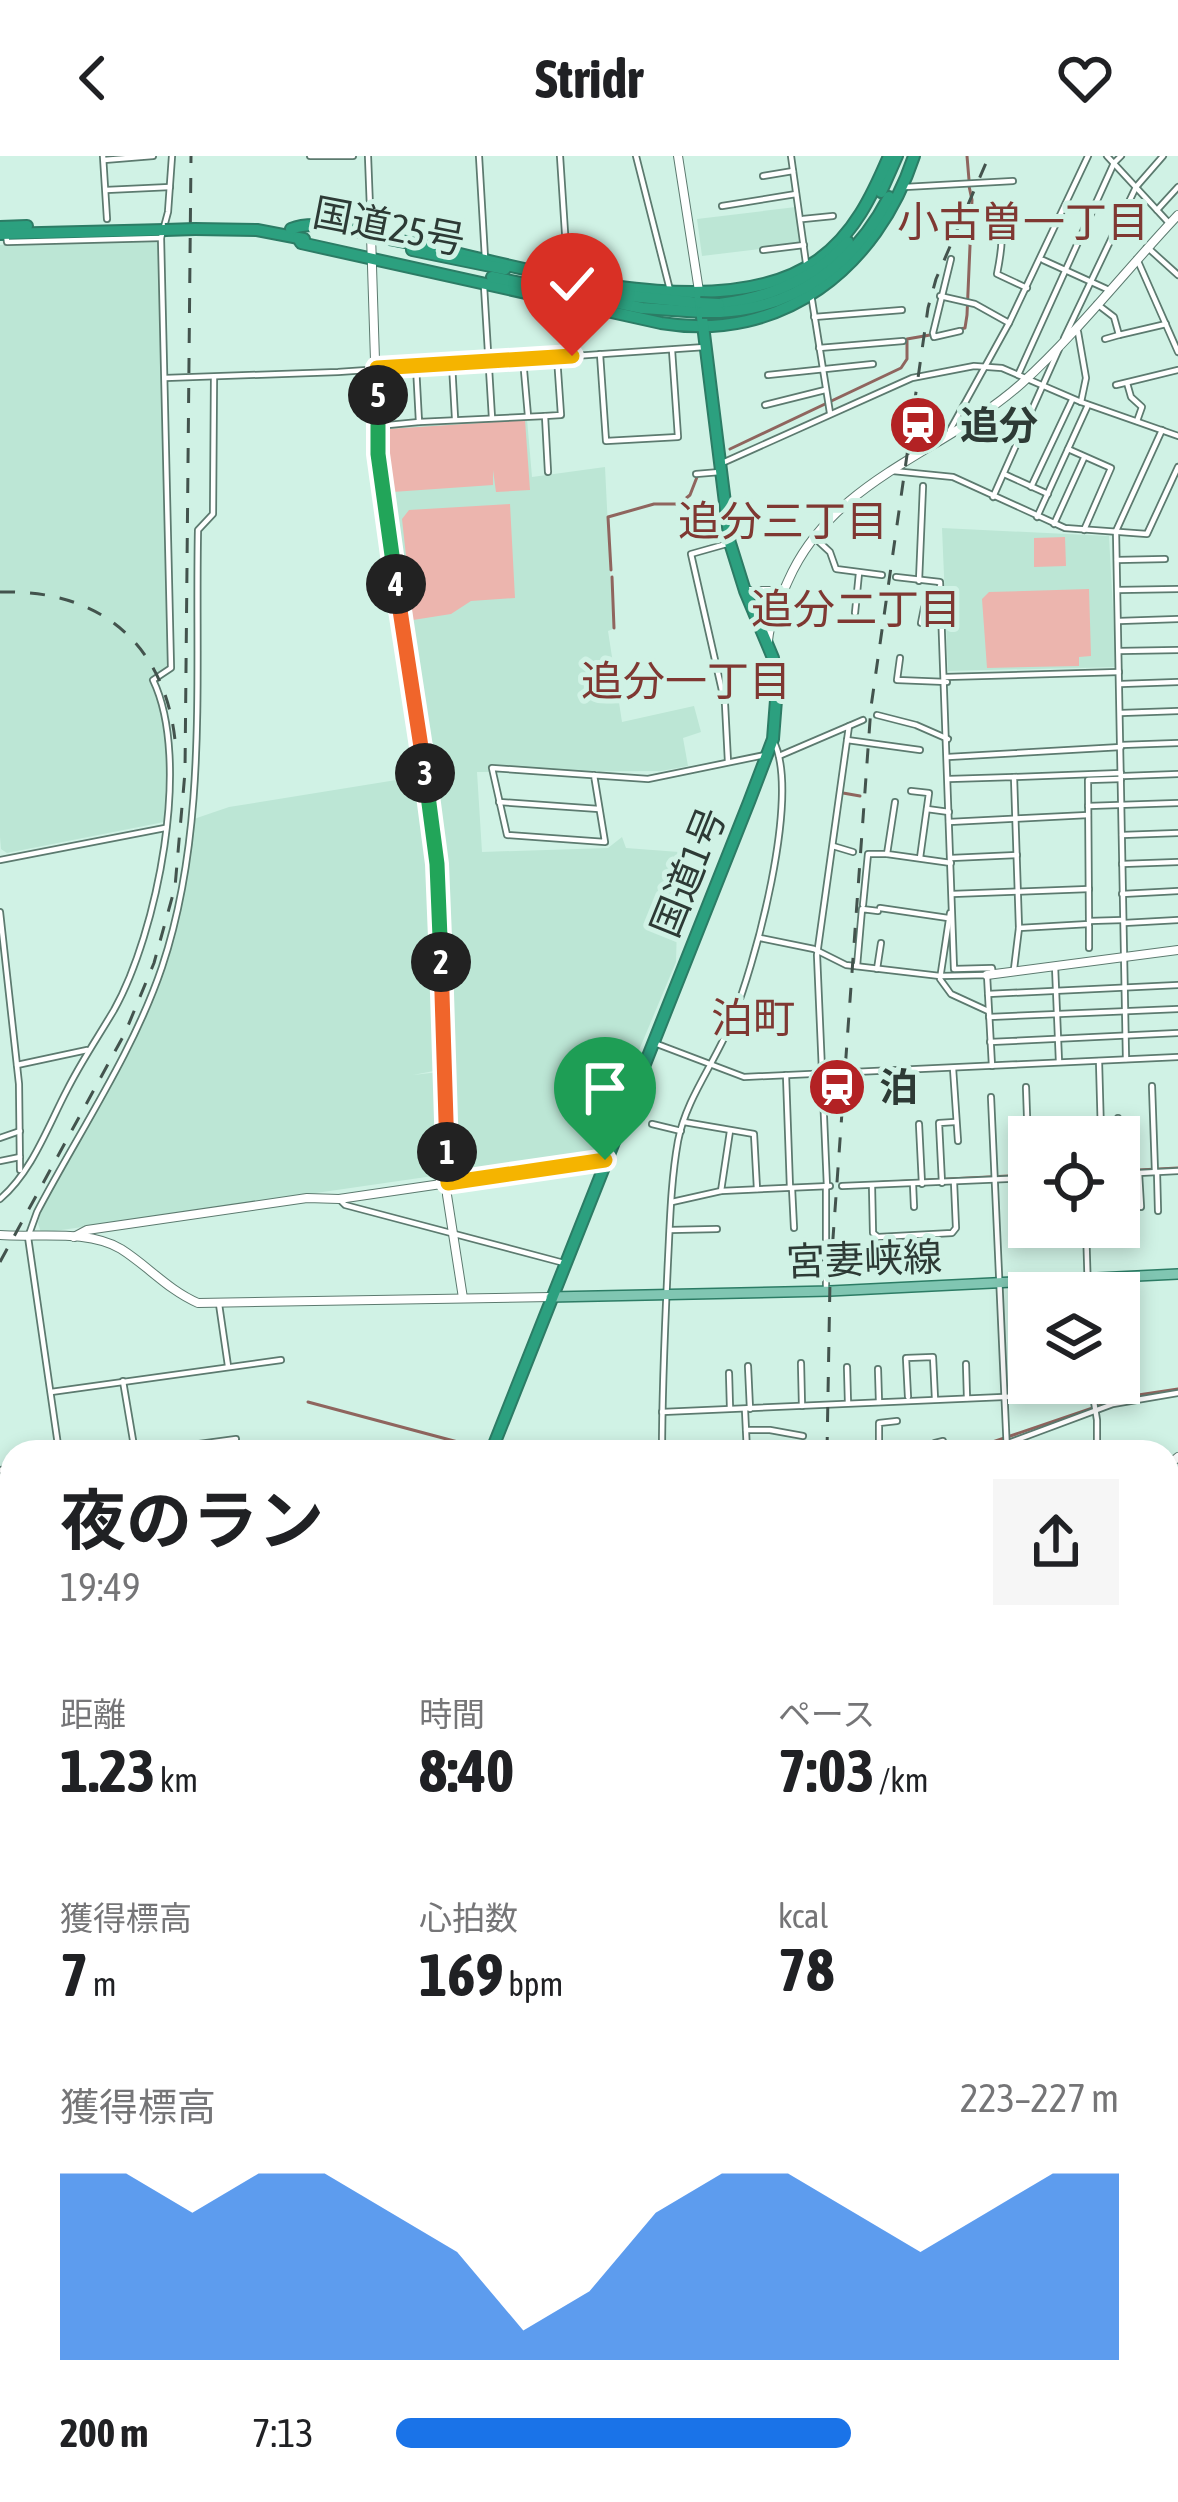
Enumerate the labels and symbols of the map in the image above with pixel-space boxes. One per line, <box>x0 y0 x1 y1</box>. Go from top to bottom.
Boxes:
street label: 国道25号 <box>309 190 469 262</box>
district label: 小古曽一丁目 <box>897 198 1149 246</box>
pin <box>521 233 623 356</box>
pin: 5 <box>348 365 408 425</box>
station icon: 追分 <box>887 394 949 456</box>
place label: 追分 <box>960 403 1038 447</box>
district label: 追分三丁目 <box>678 497 888 545</box>
pin: 4 <box>366 554 426 614</box>
district label: 追分二丁目 <box>751 585 961 633</box>
district label: 追分一丁目 <box>581 657 791 705</box>
pin: 3 <box>395 743 455 803</box>
street label: 国道1号 <box>642 801 734 943</box>
pin: 2 <box>411 932 471 992</box>
district label: 泊町 <box>711 994 795 1042</box>
pin <box>554 1037 656 1160</box>
station icon: 泊 <box>806 1056 868 1118</box>
place label: 泊 <box>879 1065 918 1109</box>
pin: 1 <box>417 1122 477 1182</box>
street label: 宮妻峡線 <box>785 1234 943 1284</box>

